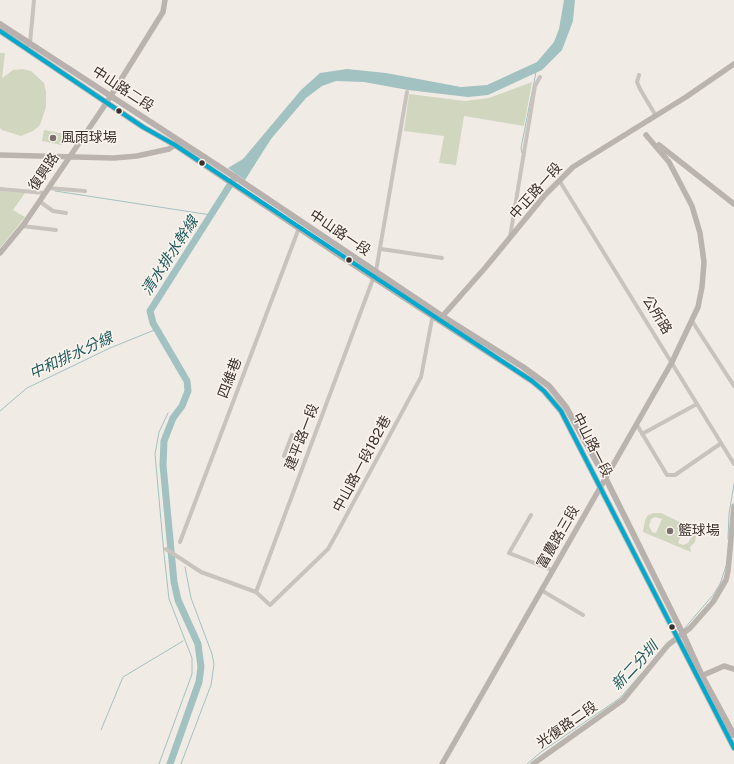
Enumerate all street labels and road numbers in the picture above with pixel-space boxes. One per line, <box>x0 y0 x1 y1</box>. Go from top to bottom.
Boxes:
street label: 中山路二段 <box>89 63 157 115</box>
street label: 復興路 <box>25 150 63 194</box>
street label: 中正路一段 <box>506 159 566 223</box>
street label: 中山路一段 <box>306 206 374 260</box>
street label: 公所路 <box>639 293 675 337</box>
street label: 四維巷 <box>215 355 245 401</box>
street label: 建平路一段 <box>282 401 322 473</box>
street label: 中山路一段 <box>569 410 615 480</box>
street label: 中山路一段182巷 <box>329 413 395 515</box>
street label: 富農路三段 <box>533 502 583 572</box>
street label: 光復路二段 <box>534 698 600 752</box>

